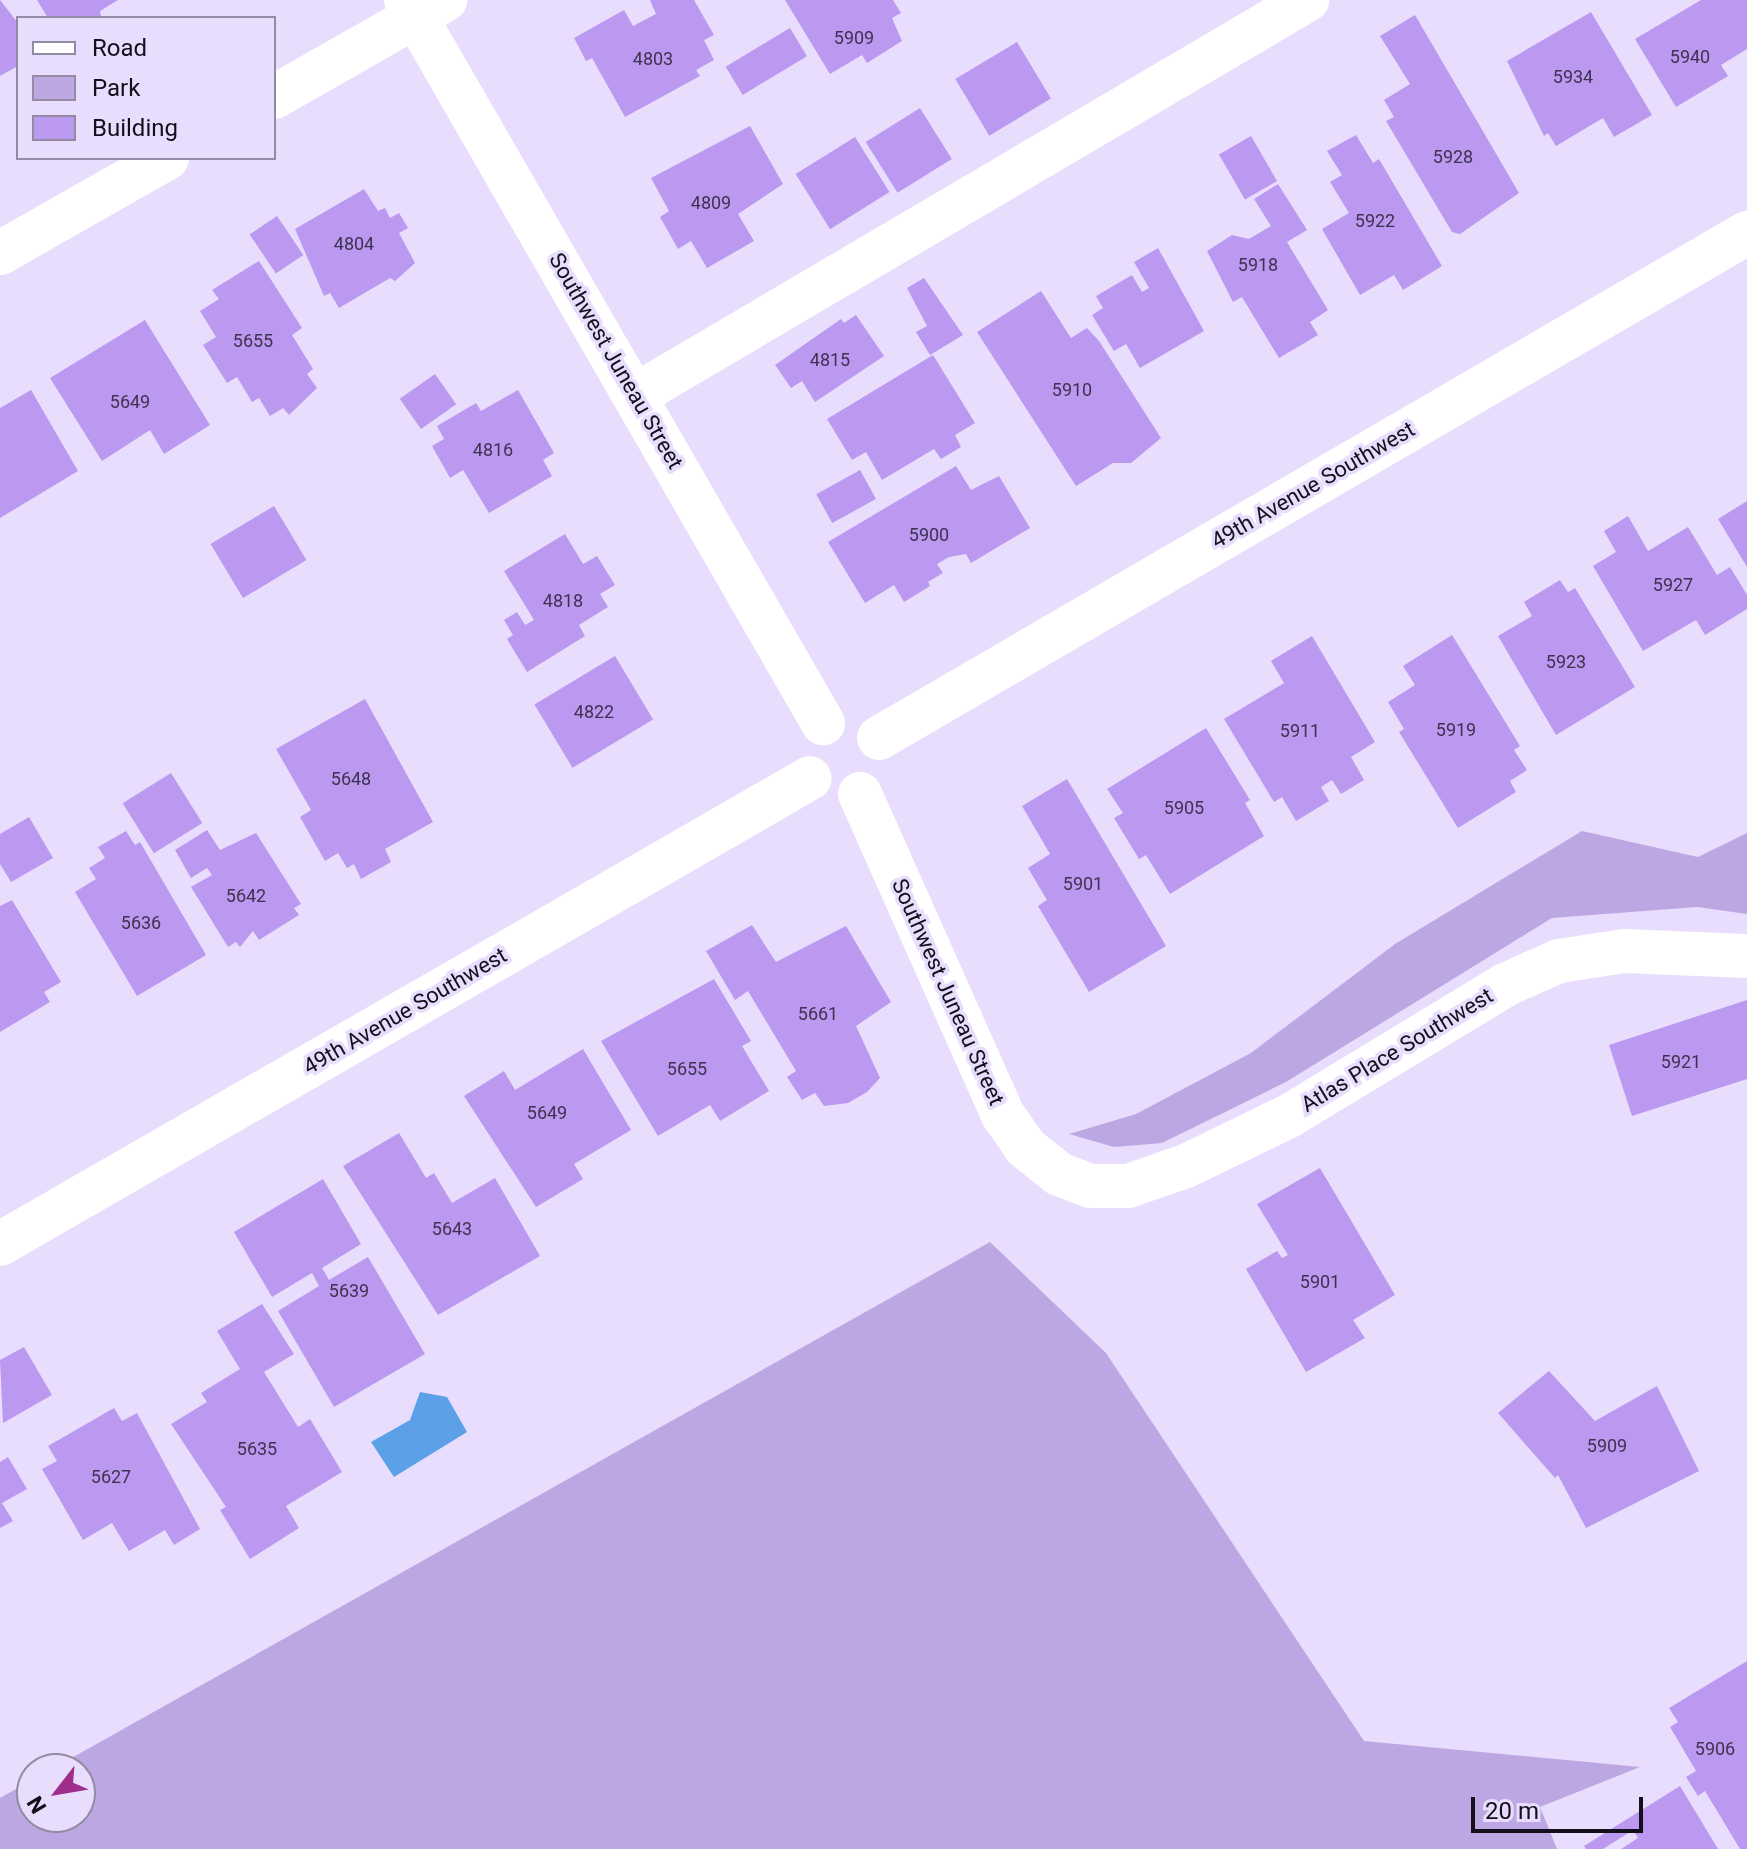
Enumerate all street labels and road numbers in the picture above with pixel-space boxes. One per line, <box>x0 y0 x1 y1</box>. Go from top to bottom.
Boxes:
street label: Southwest Juneau Street <box>543 248 689 474</box>
street label: 49th Avenue Southwest <box>1207 416 1419 554</box>
street label: Southwest Juneau Street <box>886 875 1010 1109</box>
street label: 49th Avenue Southwest <box>299 942 511 1080</box>
street label: Atlas Place Southwest <box>1296 982 1498 1118</box>

